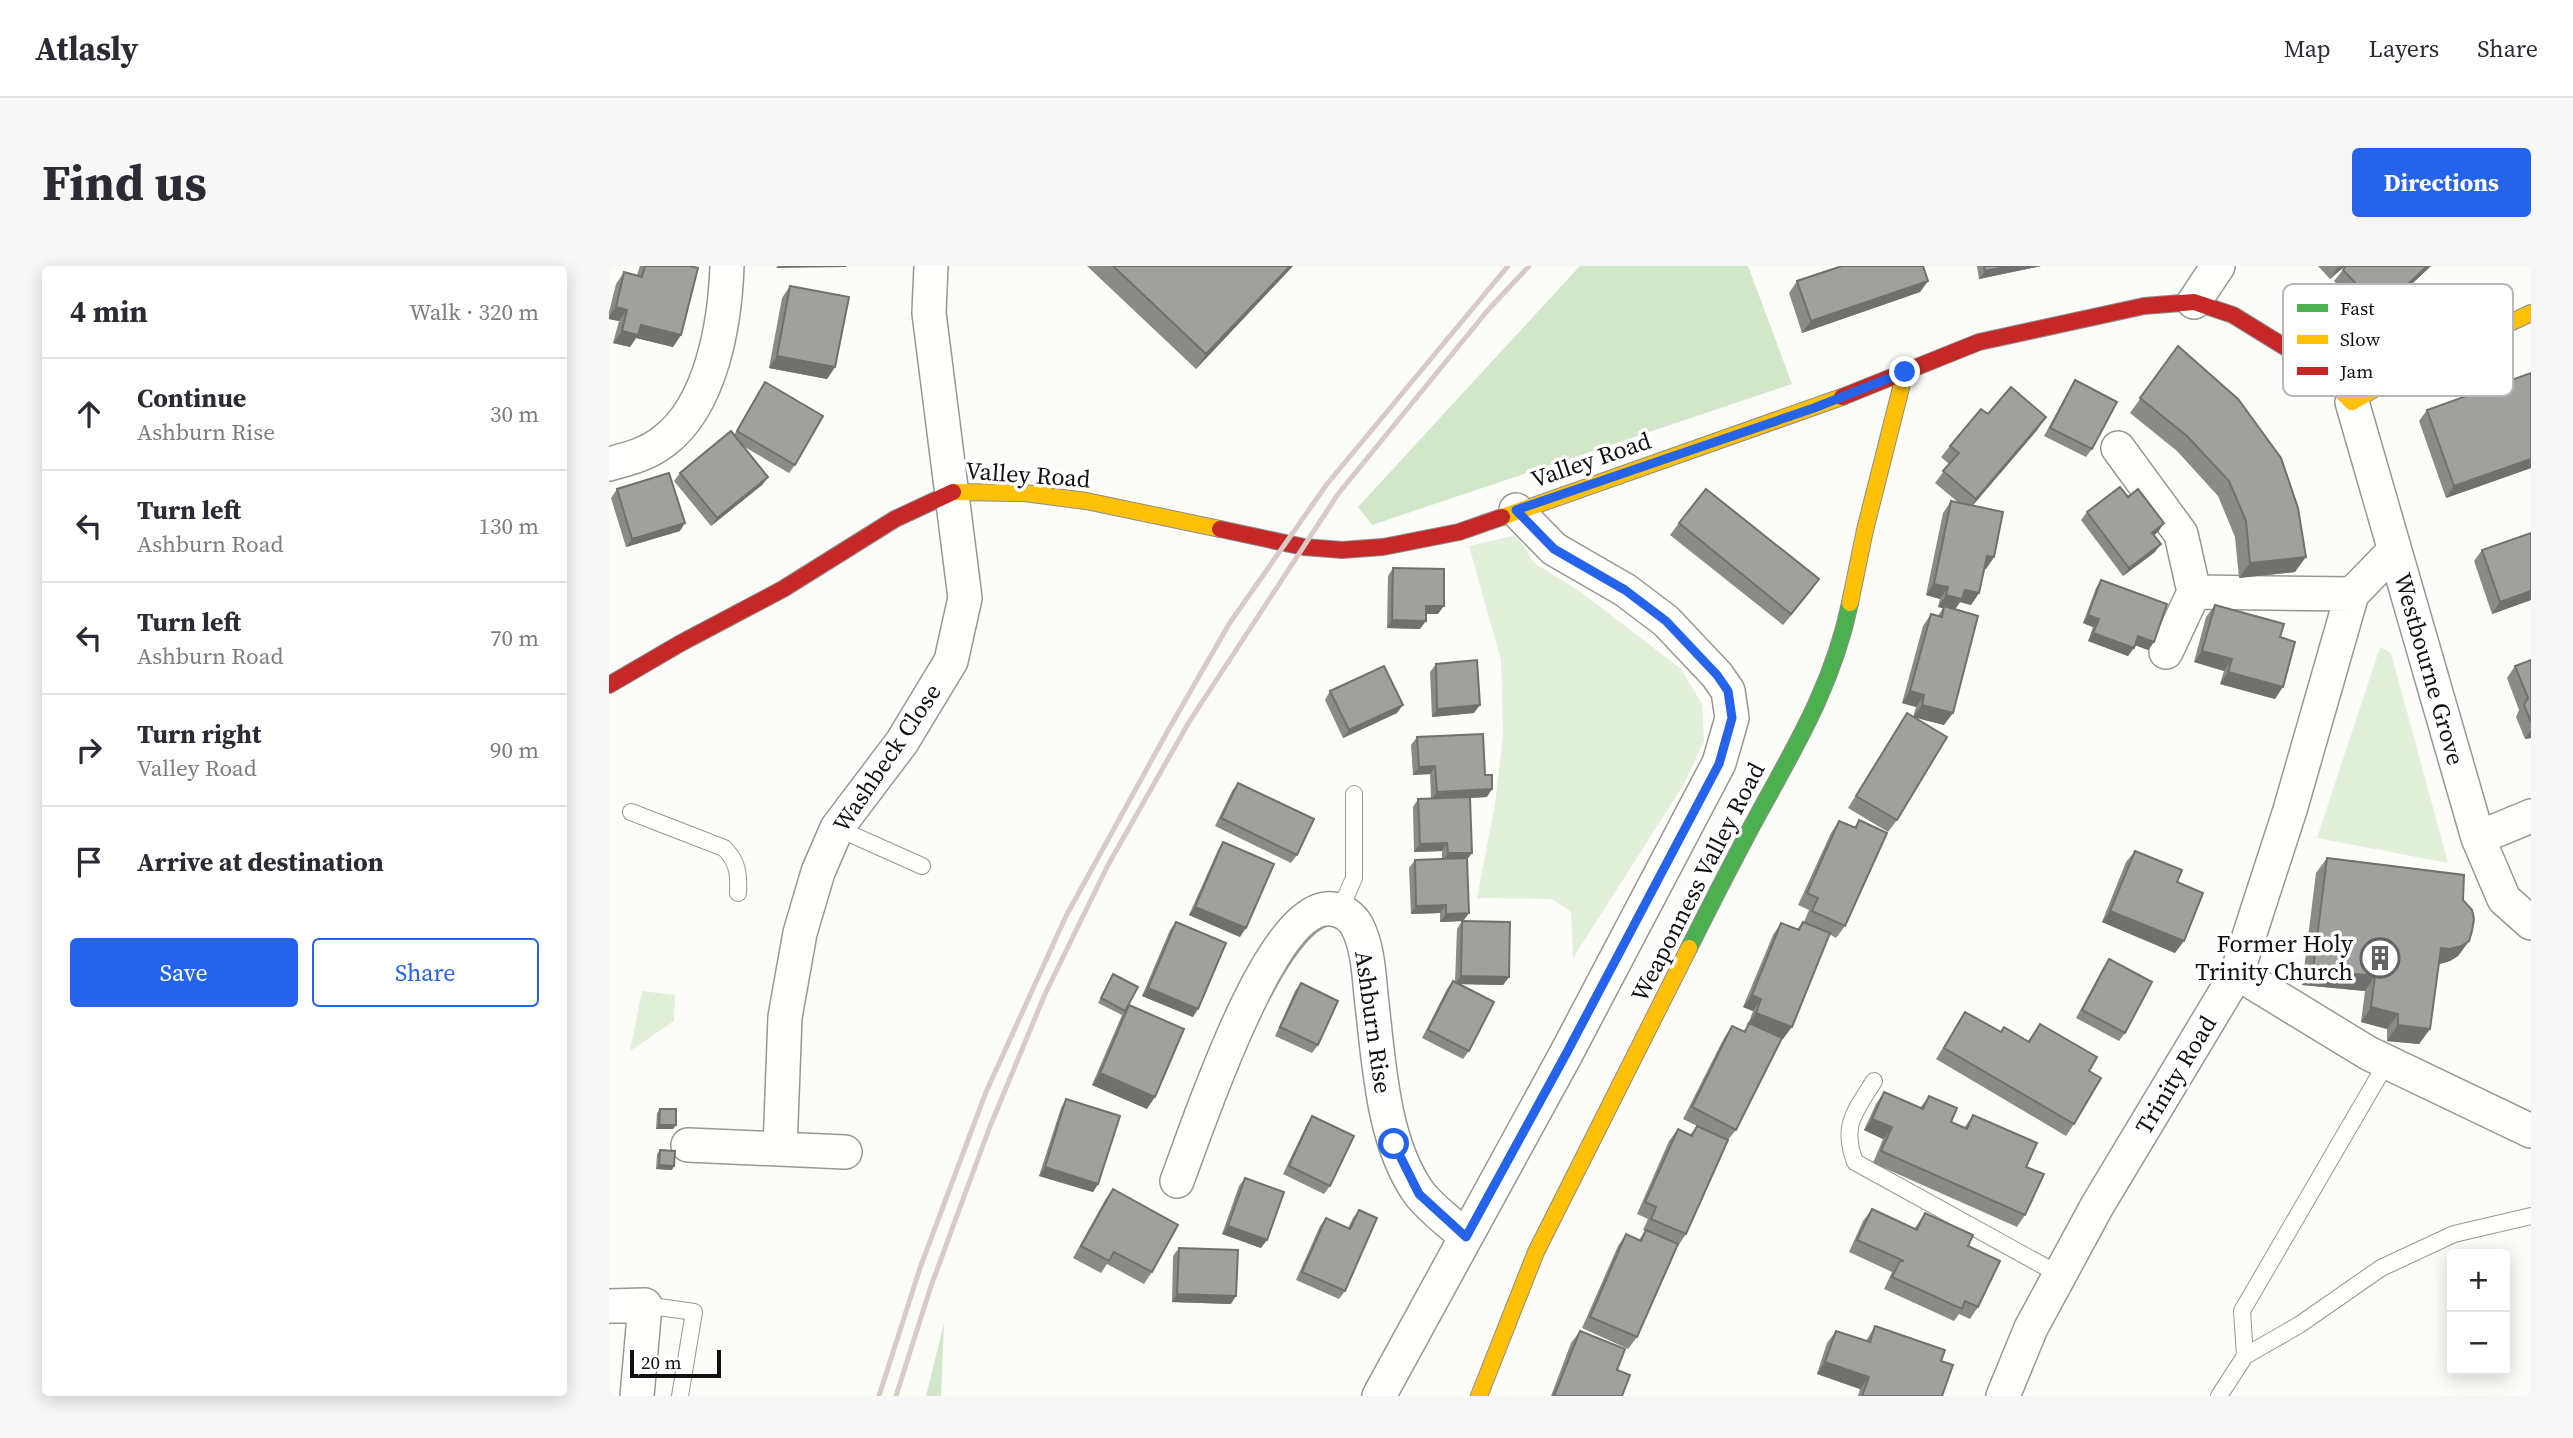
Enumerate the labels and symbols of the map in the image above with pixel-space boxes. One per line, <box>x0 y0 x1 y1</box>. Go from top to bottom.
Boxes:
legend <box>2283 284 2513 396</box>
text: Fast <box>2340 295 2375 321</box>
text: Slow <box>2340 326 2381 352</box>
route end <box>1889 356 1920 387</box>
text: Jam <box>2339 358 2373 384</box>
street label: Valley Road <box>1526 423 1656 495</box>
street label: Valley Road <box>965 454 1092 495</box>
street label: Westbourne Grove <box>2386 569 2473 769</box>
street label: Washbeck Close <box>825 677 949 838</box>
street label: Weaponness Valley Road <box>1623 756 1772 1007</box>
place label: Former Holy Trinity Church <box>2195 927 2354 988</box>
building icon: Former Holy Trinity Church <box>2359 937 2401 979</box>
street label: Ashburn Rise <box>1347 948 1400 1095</box>
street label: Trinity Road <box>2127 1009 2224 1140</box>
route start <box>1378 1128 1409 1159</box>
scale bar <box>630 1347 721 1379</box>

